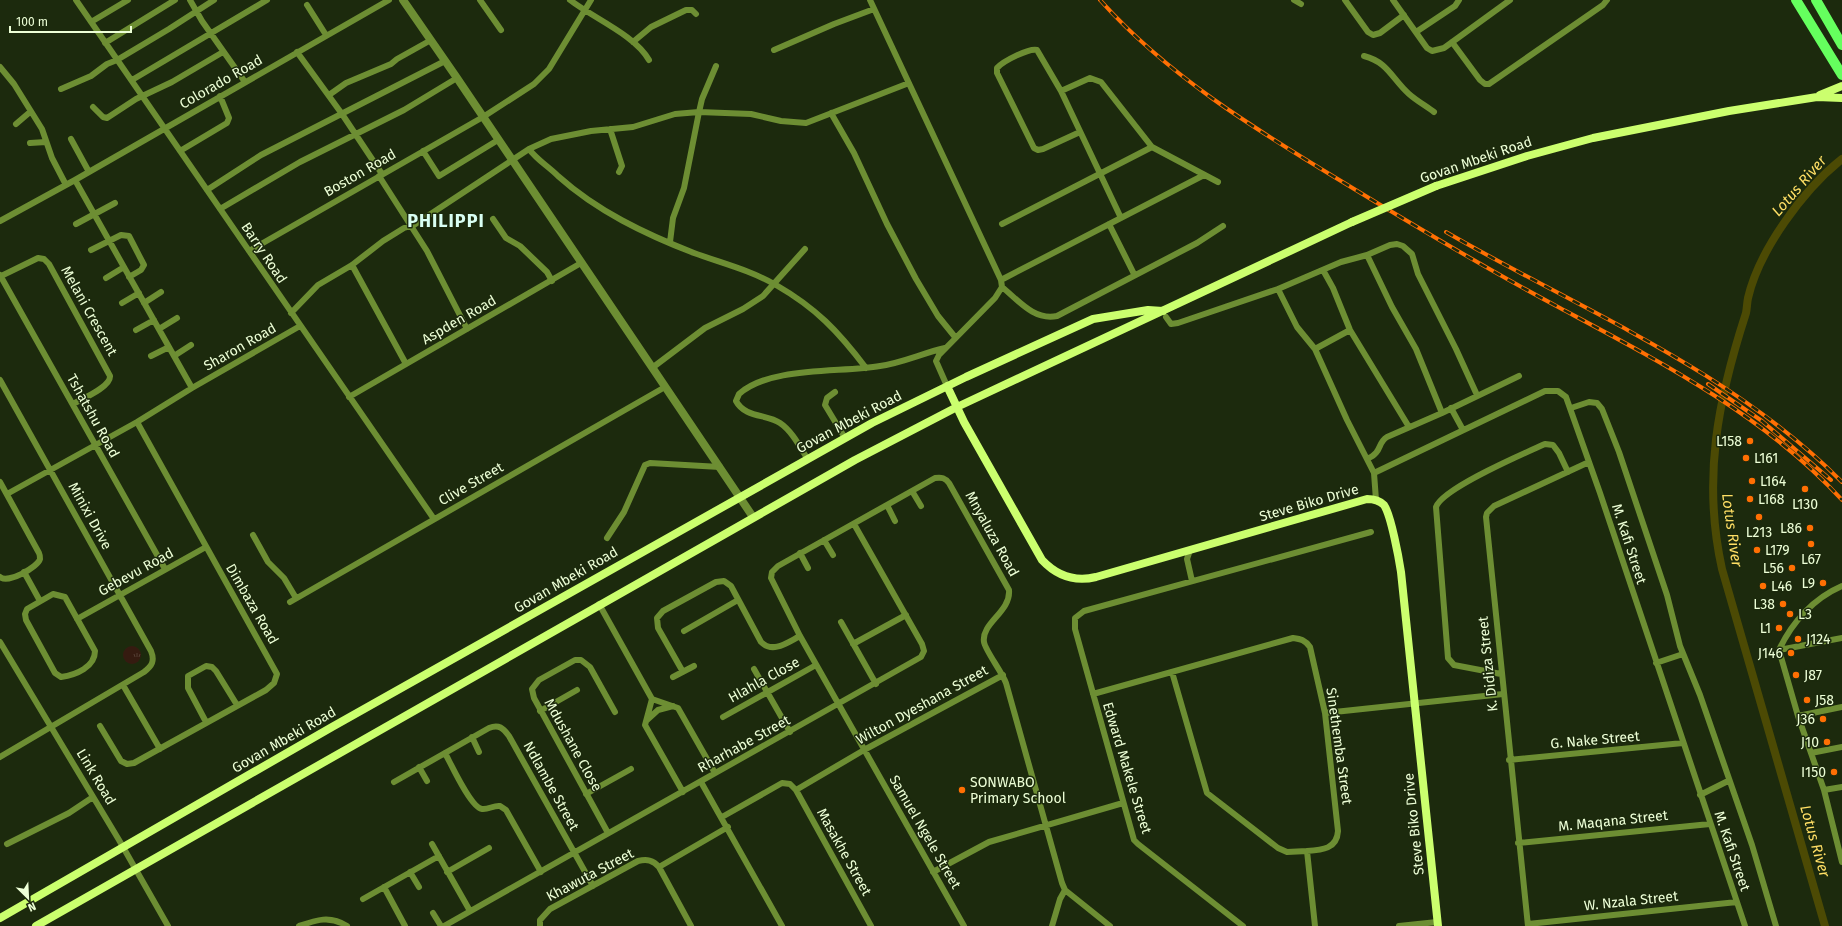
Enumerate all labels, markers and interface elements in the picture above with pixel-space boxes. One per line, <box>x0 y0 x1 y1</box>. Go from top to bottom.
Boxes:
scale bar <box>10 8 131 34</box>
text: 100 m <box>16 15 48 29</box>
street label: Colorado Road <box>176 51 266 113</box>
street label: Govan Mbeki Road <box>1418 133 1534 187</box>
street label: Boston Road <box>321 146 399 200</box>
water label: Lotus River <box>1768 151 1831 220</box>
district label: PHILIPPI <box>407 210 485 232</box>
street label: Barry Road <box>237 219 291 287</box>
street label: Melani Crescent <box>57 263 121 360</box>
street label: Aspden Road <box>419 292 499 348</box>
street label: Sharon Road <box>201 319 279 375</box>
street label: Tshatshu Road <box>63 371 123 461</box>
street label: Govan Mbeki Road <box>793 387 905 457</box>
place label: L158 <box>1716 433 1742 450</box>
marker: L158 <box>1745 436 1755 446</box>
place label: L161 <box>1754 450 1778 467</box>
marker: L161 <box>1741 453 1751 463</box>
street label: Clive Street <box>436 458 507 509</box>
place label: L164 <box>1760 473 1787 490</box>
marker: L164 <box>1747 476 1757 486</box>
street label: Minixi Drive <box>65 479 115 553</box>
street label: Steve Biko Drive <box>1257 481 1361 525</box>
marker: L130 <box>1800 484 1810 494</box>
street label: Mnyaluza Road <box>962 488 1022 580</box>
place label: L168 <box>1758 491 1785 508</box>
water label: Lotus River <box>1718 492 1746 569</box>
marker: L168 <box>1745 494 1755 504</box>
place label: L130 <box>1792 496 1818 513</box>
street label: M. Kafi Street <box>1608 502 1650 587</box>
marker: L213 <box>1754 512 1764 522</box>
place label: L86 <box>1780 520 1802 537</box>
marker: L86 <box>1805 523 1815 533</box>
place label: L213 <box>1746 524 1772 541</box>
marker: L67 <box>1806 539 1816 549</box>
place label: L179 <box>1765 542 1790 559</box>
street label: Govan Mbeki Road <box>511 543 621 617</box>
street label: Gebevu Road <box>95 544 177 600</box>
marker: L179 <box>1752 545 1762 555</box>
place label: L67 <box>1801 551 1821 568</box>
place label: L56 <box>1763 560 1784 577</box>
street label: Dimbaza Road <box>222 561 282 647</box>
marker: L56 <box>1787 563 1797 573</box>
place label: L9 <box>1802 575 1815 592</box>
place label: L46 <box>1771 578 1792 595</box>
marker: L9 <box>1818 578 1828 588</box>
marker: L46 <box>1758 581 1768 591</box>
place label: L38 <box>1753 596 1775 613</box>
marker: L38 <box>1778 599 1788 609</box>
place label: L3 <box>1798 606 1812 623</box>
marker: L3 <box>1785 609 1795 619</box>
street label: K. Didiza Street <box>1474 615 1501 713</box>
place label: L1 <box>1760 620 1771 637</box>
marker: L1 <box>1774 623 1784 633</box>
place label: J124 <box>1806 631 1831 648</box>
marker: J124 <box>1793 634 1803 644</box>
place label: J146 <box>1758 645 1783 662</box>
marker: J146 <box>1786 648 1796 658</box>
street label: Hlahla Close <box>725 653 803 707</box>
street label: Wilton Dyeshana Street <box>853 661 992 748</box>
place label: J87 <box>1804 667 1822 684</box>
marker: J87 <box>1791 670 1801 680</box>
street label: Sinethemba Street <box>1322 686 1356 806</box>
place label: J58 <box>1815 692 1834 709</box>
marker: J58 <box>1802 695 1812 705</box>
street label: Mdushane Close <box>541 696 605 794</box>
street label: Edward Makele Street <box>1099 700 1155 837</box>
street label: Govan Mbeki Road <box>229 703 339 777</box>
street label: Rharhabe Street <box>695 711 794 776</box>
place label: J36 <box>1796 711 1815 728</box>
marker: J36 <box>1818 714 1828 724</box>
street label: G. Nake Street <box>1550 728 1641 752</box>
place label: J10 <box>1801 734 1819 751</box>
marker: J10 <box>1822 737 1832 747</box>
street label: Ndlambe Street <box>520 738 583 834</box>
street label: Link Road <box>73 746 119 808</box>
place label: I150 <box>1801 764 1826 781</box>
marker: I150 <box>1829 767 1839 777</box>
street label: Samuel Ngele Street <box>886 772 965 893</box>
street label: Steve Biko Drive <box>1400 772 1428 876</box>
place label: SONWABO Primary School <box>970 774 1066 807</box>
marker: SONWABO Primary School <box>957 785 967 795</box>
water label: Lotus River <box>1796 803 1834 880</box>
street label: Masakhe Street <box>813 805 875 899</box>
street label: M. Maqana Street <box>1557 807 1670 835</box>
street label: M. Kafi Street <box>1710 809 1754 894</box>
street label: Khawuta Street <box>543 844 637 905</box>
north arrow <box>8 878 48 918</box>
street label: W. Nzala Street <box>1583 888 1680 914</box>
text: N <box>26 899 38 914</box>

